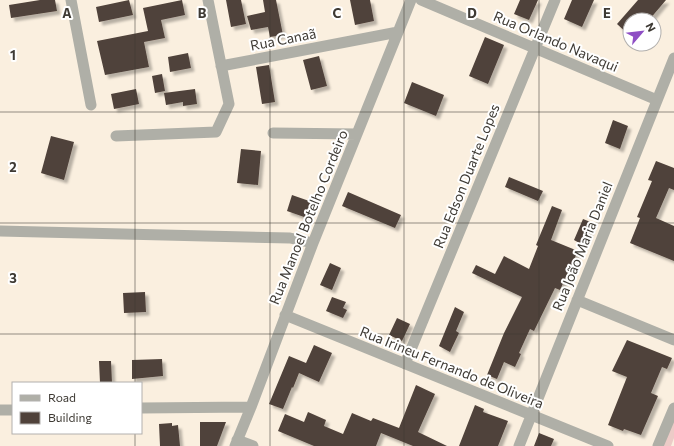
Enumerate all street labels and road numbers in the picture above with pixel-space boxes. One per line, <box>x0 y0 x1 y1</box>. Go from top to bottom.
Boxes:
street label: Rua Orlando Navaqui <box>491 7 621 75</box>
street label: Rua Canaã <box>249 24 317 54</box>
street label: Rua Edson Duarte Lopes <box>429 101 503 251</box>
street label: Rua Manoel Botelho Cordeiro <box>265 127 351 307</box>
street label: Rua João Maria Daniel <box>548 179 616 313</box>
street label: Rua Irineu Fernando de Oliveira <box>358 322 546 412</box>

